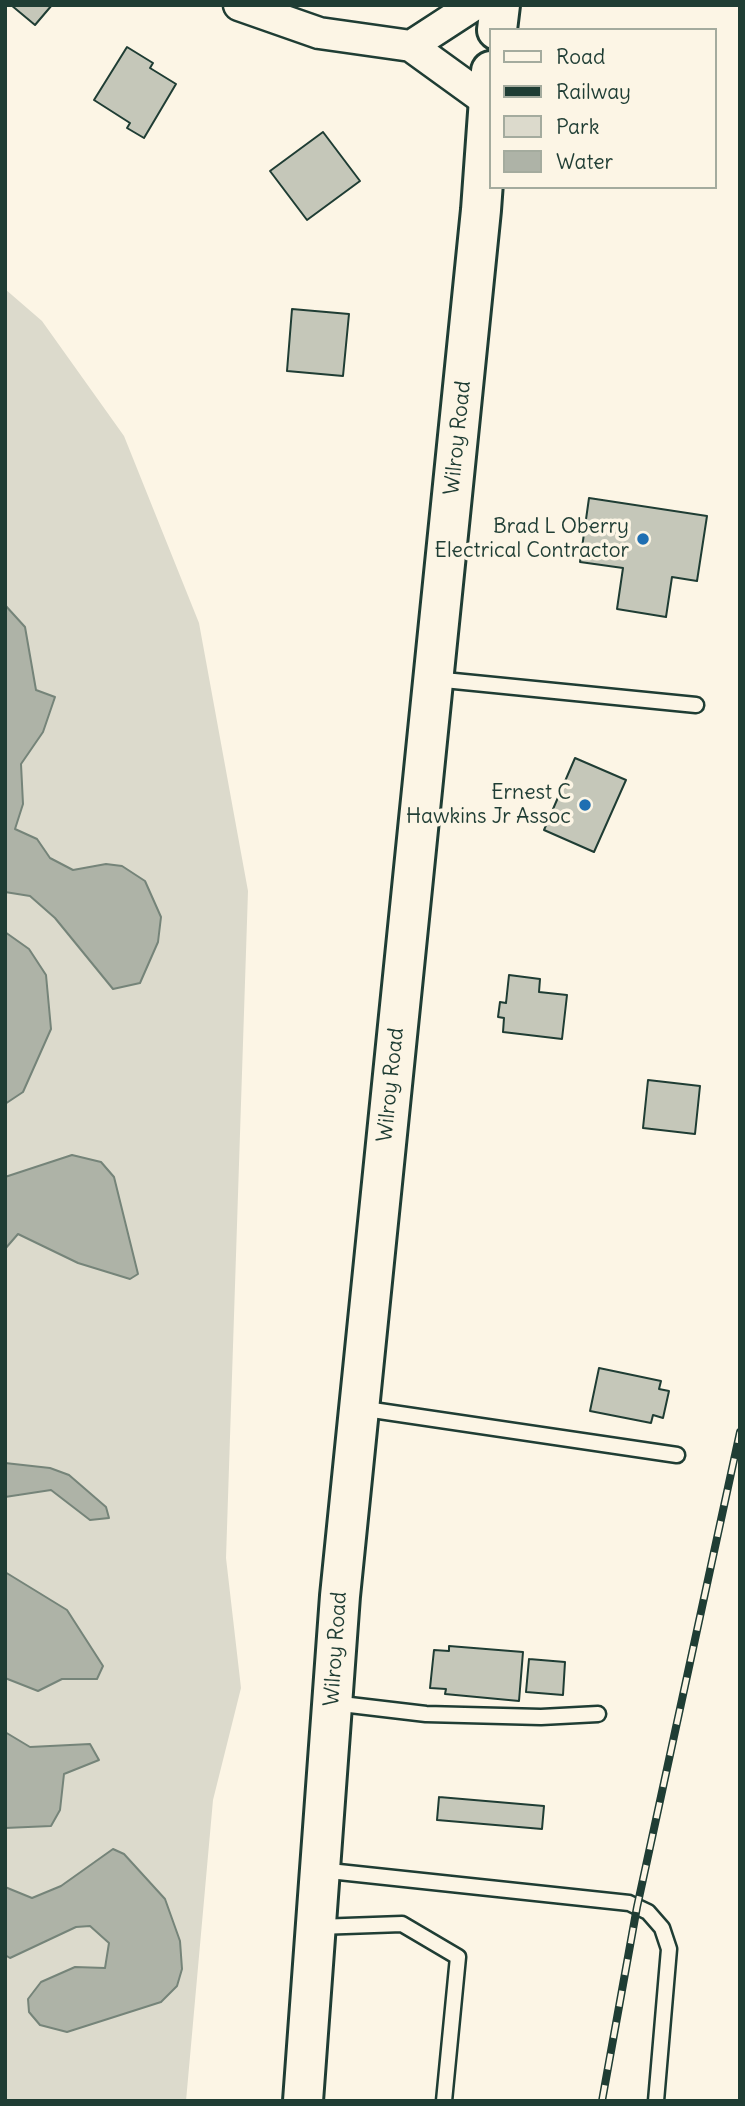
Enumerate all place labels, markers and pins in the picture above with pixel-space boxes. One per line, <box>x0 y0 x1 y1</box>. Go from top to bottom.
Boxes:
place label: Brad L Oberry Electrical Contractor <box>435 514 629 564</box>
marker: Brad L Oberry Electrical Contractor <box>635 531 651 547</box>
place label: Ernest C Hawkins Jr Assoc <box>406 780 571 830</box>
marker: Ernest C Hawkins Jr Assoc <box>577 797 593 813</box>

